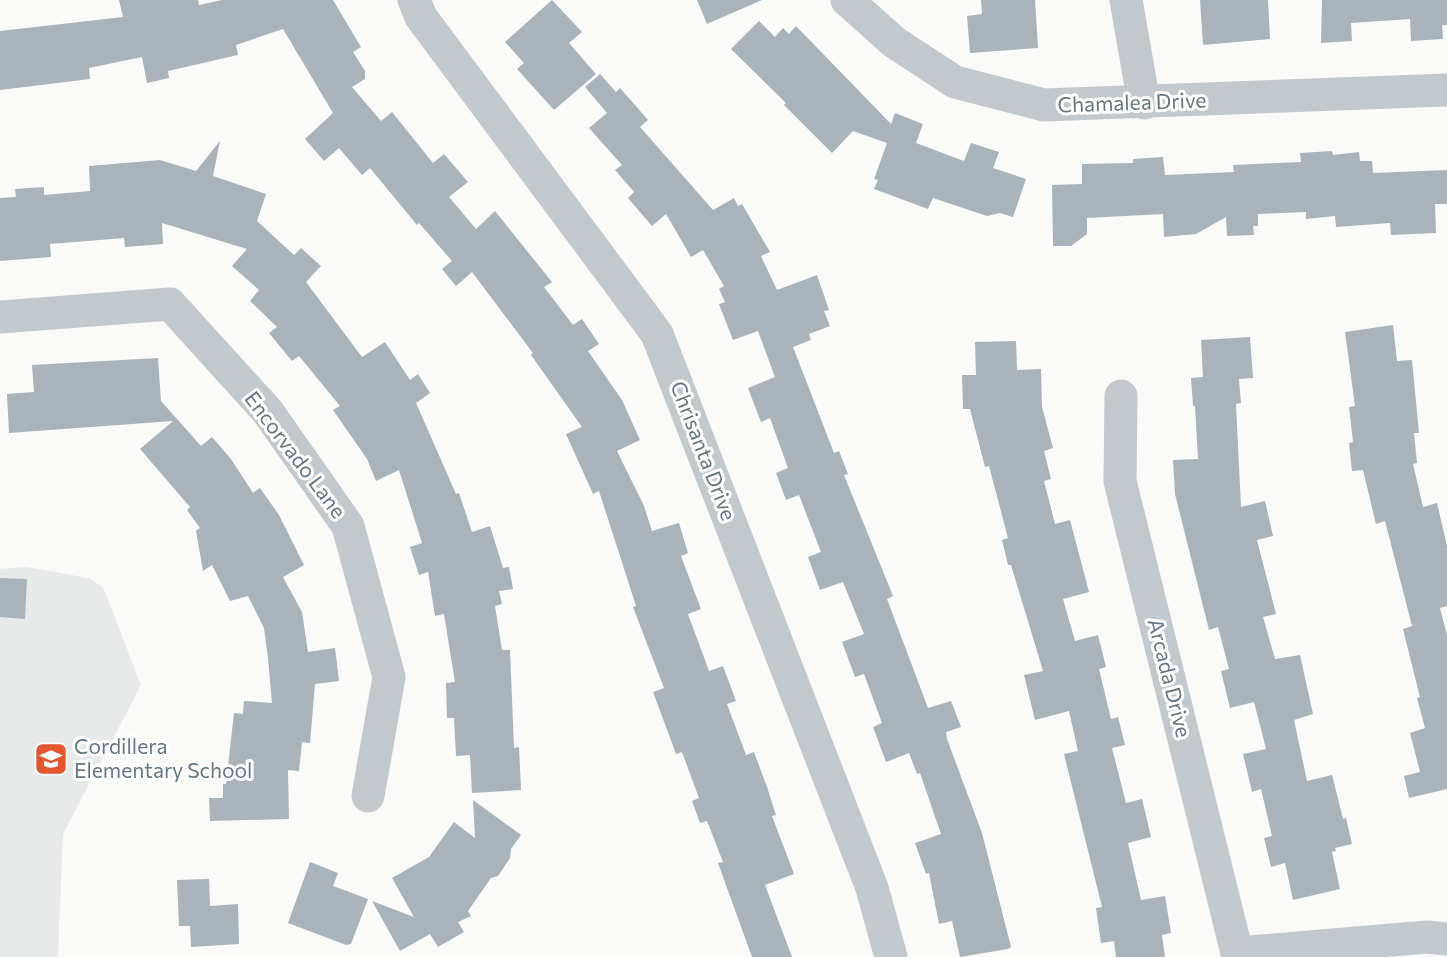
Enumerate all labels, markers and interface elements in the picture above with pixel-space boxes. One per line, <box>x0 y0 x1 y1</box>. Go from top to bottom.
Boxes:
street label: Chamalea Drive <box>1057 86 1207 117</box>
street label: Chrisanta Drive <box>666 377 742 524</box>
street label: Encorvado Lane <box>240 386 352 522</box>
street label: Arcada Drive <box>1144 616 1197 740</box>
place label: Cordillera Elementary School <box>74 733 252 782</box>
school or university icon: Cordillera Elementary School <box>33 741 69 777</box>

